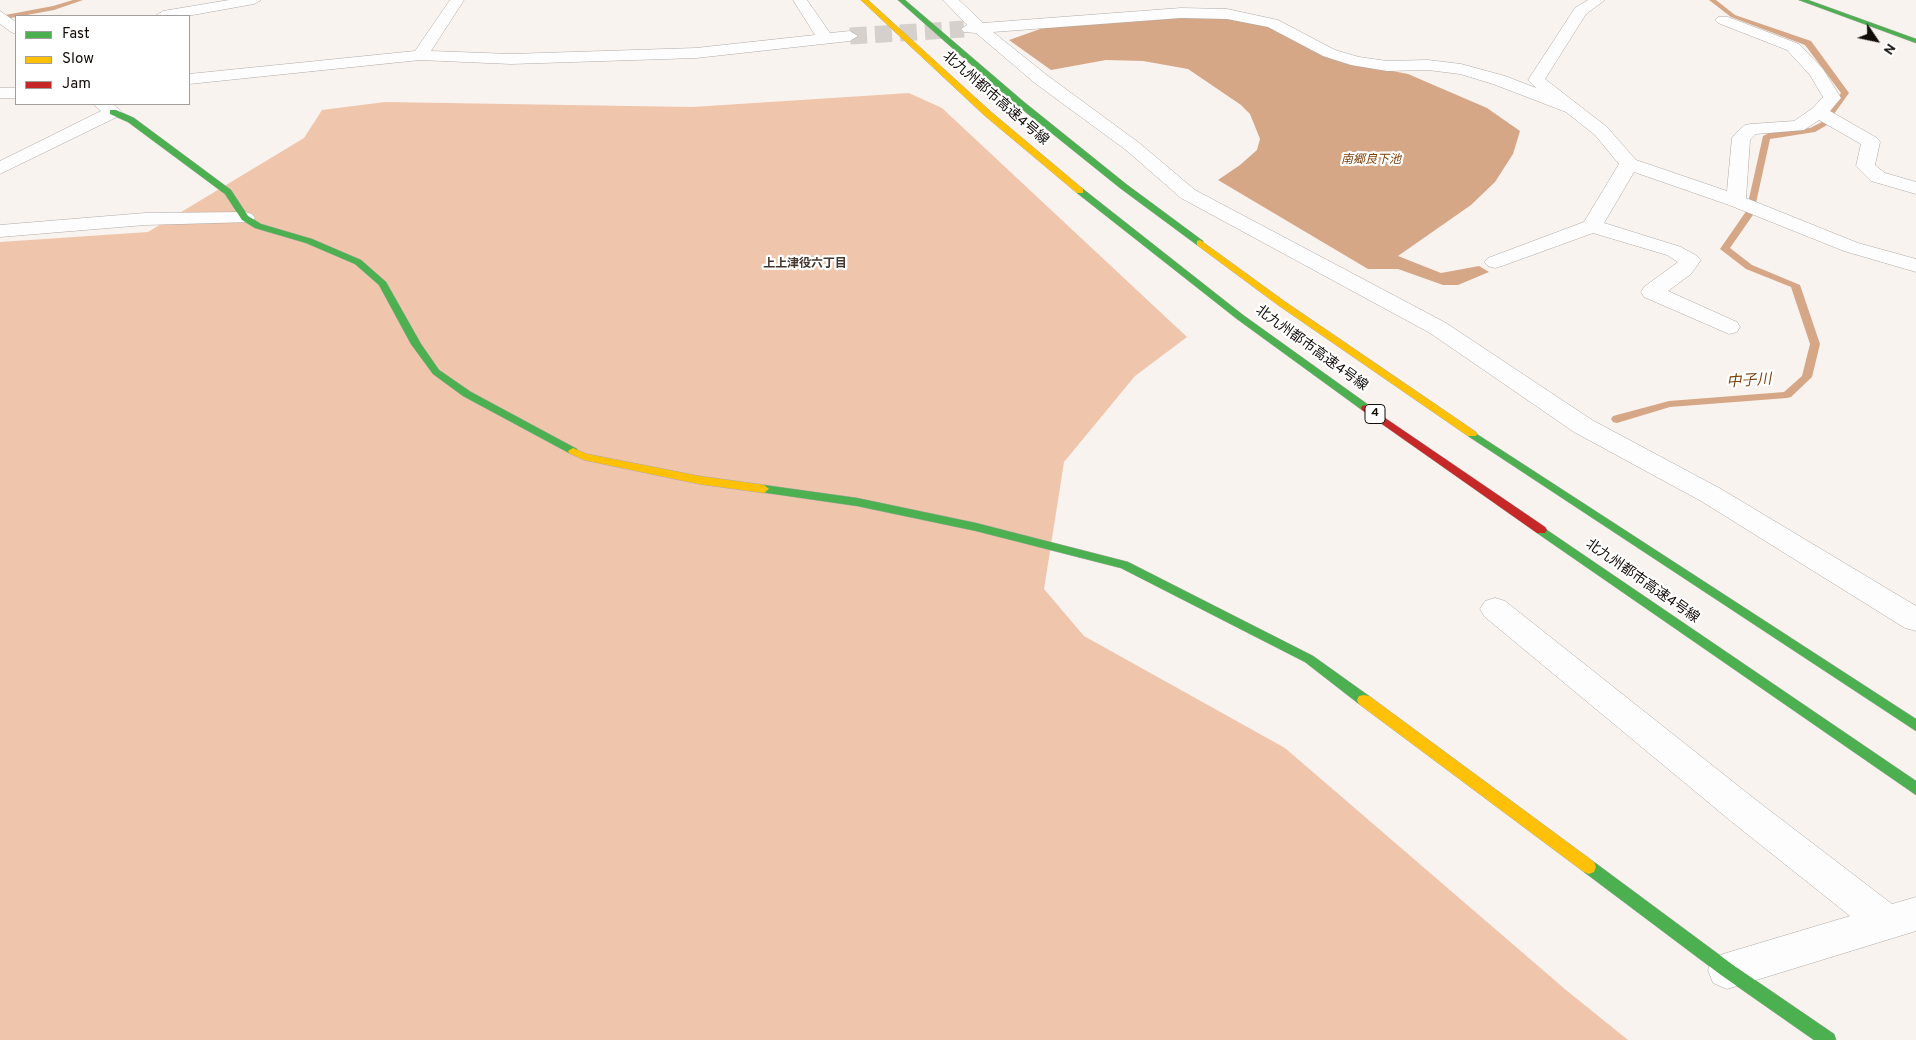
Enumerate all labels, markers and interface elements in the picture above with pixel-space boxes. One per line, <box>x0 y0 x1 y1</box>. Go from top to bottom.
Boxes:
legend <box>15 15 190 105</box>
north arrow <box>1851 15 1901 65</box>
text: Fast <box>62 25 90 44</box>
text: N <box>1879 40 1899 58</box>
street label: 北九州都市高速4号線 <box>939 48 1051 150</box>
text: Slow <box>62 50 94 69</box>
text: Jam <box>62 75 91 94</box>
water label: 南郷良下池 <box>1341 154 1401 168</box>
district label: 上上津役六丁目 <box>763 258 847 272</box>
street label: 北九州都市高速4号線 <box>1252 303 1370 395</box>
water label: 中子川 <box>1726 371 1772 393</box>
road number: 4 <box>1365 404 1385 424</box>
street label: 北九州都市高速4号線 <box>1582 536 1702 628</box>

